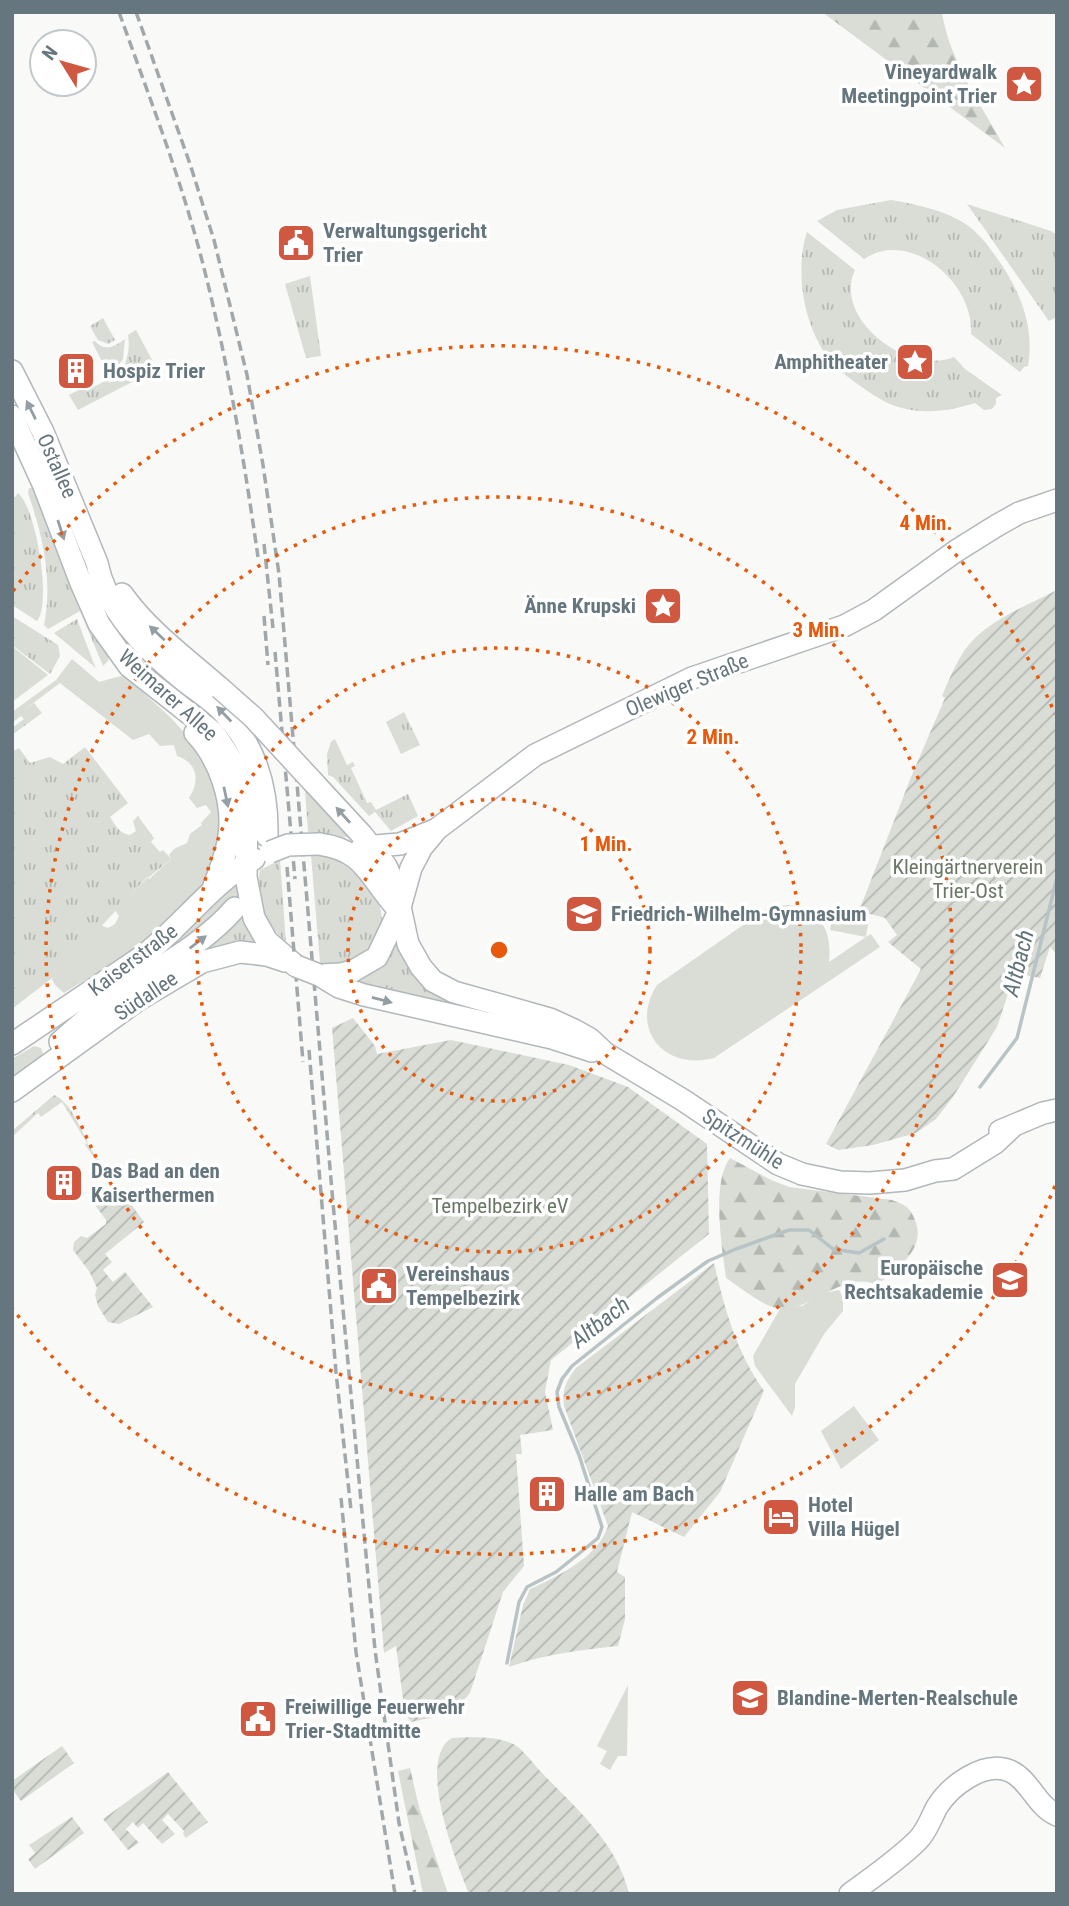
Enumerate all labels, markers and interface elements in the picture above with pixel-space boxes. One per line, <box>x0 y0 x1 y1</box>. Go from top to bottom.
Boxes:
north arrow <box>28 28 98 98</box>
text: N <box>37 42 63 65</box>
place label: Vineyardwalk Meetingpoint Trier <box>841 60 998 108</box>
place icon: Vineyardwalk Meetingpoint Trier <box>1003 63 1045 105</box>
place label: Verwaltungsgericht Trier <box>323 219 487 267</box>
public building icon: Verwaltungsgericht Trier <box>275 222 317 264</box>
place icon: Amphitheater <box>894 341 936 383</box>
building icon: Hospiz Trier <box>55 350 97 392</box>
place label: Amphitheater <box>774 350 888 374</box>
place label: Hospiz Trier <box>103 359 205 383</box>
one-way arrow <box>26 400 37 420</box>
street label: Ostallee <box>32 430 82 502</box>
text: 4 Min. <box>899 511 953 535</box>
one-way arrow <box>56 519 67 540</box>
place icon: Änne Krupski <box>642 585 684 627</box>
place label: Änne Krupski <box>524 594 636 618</box>
text: 3 Min. <box>792 618 846 642</box>
one-way arrow <box>148 625 166 641</box>
street label: Weimarer Allee <box>114 644 223 746</box>
street label: Olewiger Straße <box>622 648 752 722</box>
one-way arrow <box>216 705 232 722</box>
text: 2 Min. <box>686 725 740 749</box>
one-way arrow <box>220 786 231 808</box>
one-way arrow <box>335 806 351 824</box>
text: 1 Min. <box>579 832 633 856</box>
park label: Kleingärtnerverein Trier-Ost <box>893 855 1043 903</box>
school or university icon: Friedrich-Wilhelm-Gymnasium <box>563 893 605 935</box>
place label: Friedrich-Wilhelm-Gymnasium <box>611 902 867 926</box>
street label: Kaiserstraße <box>84 919 182 1001</box>
water label: Altbach <box>997 927 1040 1000</box>
one-way arrow <box>189 935 207 950</box>
centre of rings <box>487 938 511 962</box>
street label: Südallee <box>110 966 182 1026</box>
one-way arrow <box>371 995 393 1006</box>
street label: Spitzmühle <box>698 1104 788 1174</box>
place label: Das Bad an den Kaiserthermen <box>91 1159 220 1207</box>
building icon: Das Bad an den Kaiserthermen <box>43 1162 85 1204</box>
park label: Tempelbezirk eV <box>431 1194 569 1218</box>
place label: Europäische Rechtsakademie <box>844 1256 983 1304</box>
school or university icon: Europäische Rechtsakademie <box>989 1259 1031 1301</box>
place label: Vereinshaus Tempelbezirk <box>406 1262 521 1310</box>
public building icon: Vereinshaus Tempelbezirk <box>358 1265 400 1307</box>
water label: Altbach <box>565 1291 635 1354</box>
building icon: Halle am Bach <box>526 1473 568 1515</box>
place label: Halle am Bach <box>574 1482 694 1506</box>
place label: Hotel Villa Hügel <box>808 1493 900 1541</box>
hotel icon: Hotel Villa Hügel <box>760 1496 802 1538</box>
school or university icon: Blandine-Merten-Realschule <box>729 1677 771 1719</box>
place label: Blandine-Merten-Realschule <box>777 1686 1018 1710</box>
place label: Freiwillige Feuerwehr Trier-Stadtmitte <box>285 1695 465 1743</box>
public building icon: Freiwillige Feuerwehr Trier-Stadtmitte <box>237 1698 279 1740</box>

